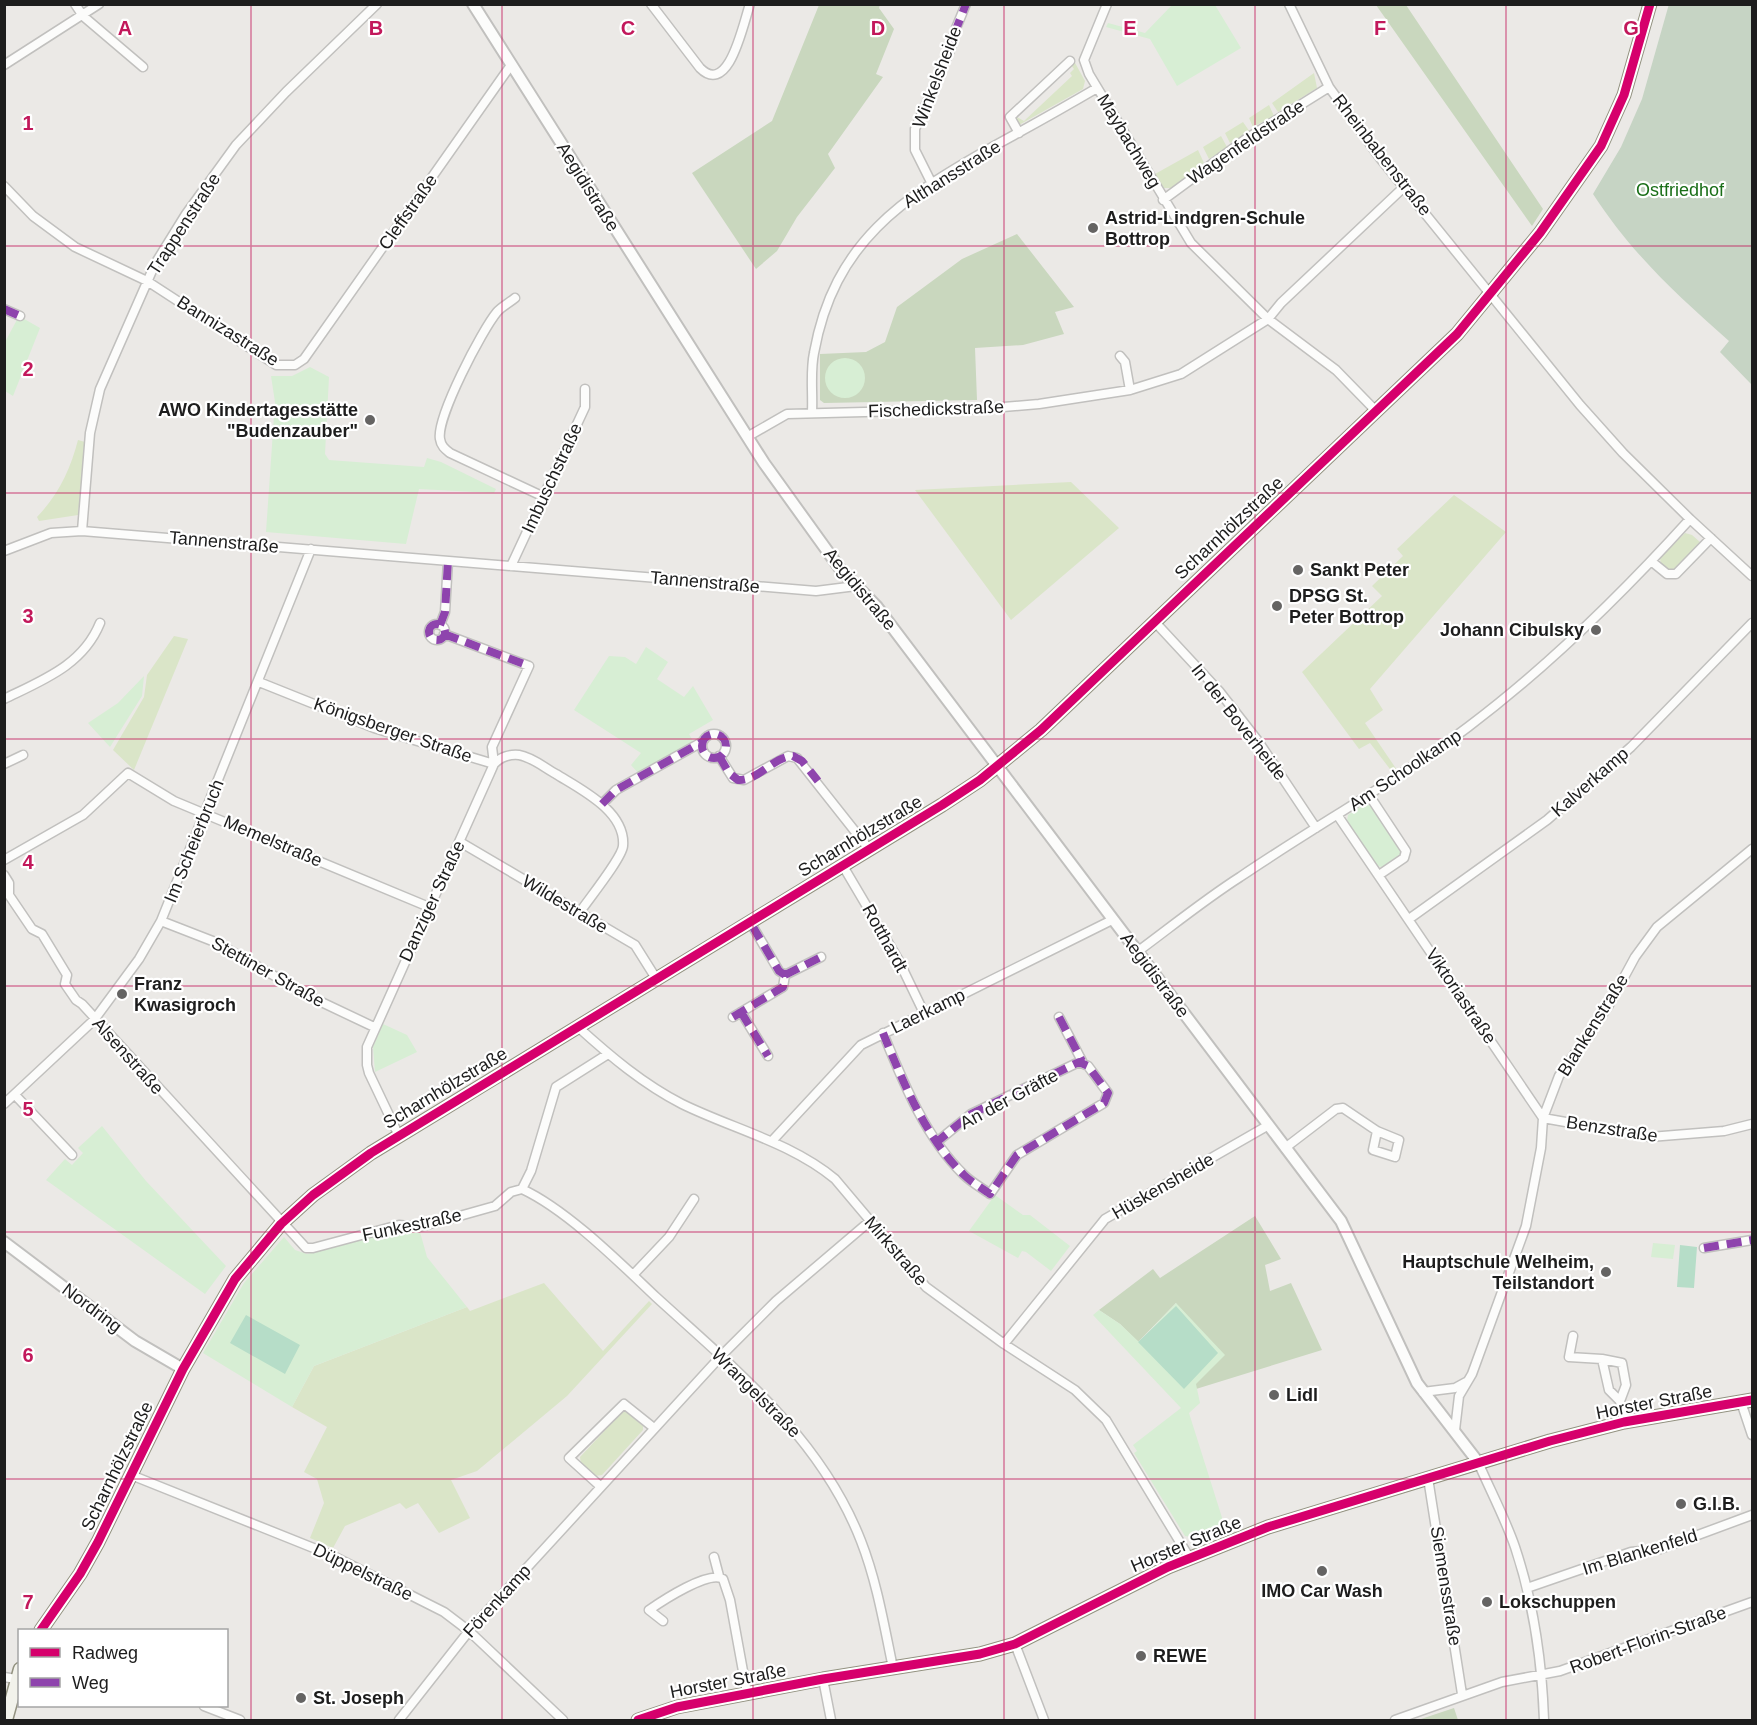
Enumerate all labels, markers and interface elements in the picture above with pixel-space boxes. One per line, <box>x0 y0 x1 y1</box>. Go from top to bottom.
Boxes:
text: A <box>118 17 132 39</box>
text: B <box>369 17 383 39</box>
text: C <box>621 17 635 39</box>
text: D <box>871 17 885 39</box>
text: E <box>1123 17 1137 39</box>
text: F <box>1374 17 1386 39</box>
text: G <box>1623 17 1639 39</box>
street label: Winkelsheide <box>908 23 966 131</box>
street label: Maybachweg <box>1093 90 1165 192</box>
street label: Rheinbabenstraße <box>1329 90 1435 220</box>
street label: Wagenfeldstraße <box>1184 96 1308 188</box>
text: 1 <box>22 112 34 134</box>
street label: Althansstraße <box>900 136 1004 212</box>
street label: Aegidistraße <box>553 139 623 235</box>
street label: Trappenstraße <box>144 169 224 279</box>
street label: Cleffstraße <box>375 170 441 254</box>
park label: Ostfriedhof <box>1636 180 1725 200</box>
place label: Astrid-Lindgren-Schule Bottrop <box>1105 208 1305 249</box>
marker: Astrid-Lindgren-Schule Bottrop <box>1086 221 1100 235</box>
street label: Bannizastraße <box>173 292 283 370</box>
text: 2 <box>22 358 34 380</box>
street label: Fischedickstraße <box>868 397 1004 421</box>
place label: AWO Kindertagesstätte "Budenzauber" <box>158 400 358 441</box>
marker: AWO Kindertagesstätte "Budenzauber" <box>363 413 377 427</box>
street label: Imbuschstraße <box>518 420 586 536</box>
street label: Scharnhölzstraße <box>1171 473 1287 583</box>
street label: Tannenstraße <box>168 527 280 557</box>
street label: Aegidistraße <box>820 544 900 634</box>
place label: Sankt Peter <box>1310 560 1409 580</box>
marker: Sankt Peter <box>1291 563 1305 577</box>
street label: Tannenstraße <box>649 567 761 597</box>
place label: DPSG St. Peter Bottrop <box>1289 586 1404 627</box>
marker: DPSG St. Peter Bottrop <box>1270 599 1284 613</box>
text: 3 <box>22 605 34 627</box>
place label: Johann Cibulsky <box>1440 620 1584 640</box>
marker: Johann Cibulsky <box>1589 623 1603 637</box>
street label: In der Boverheide <box>1187 660 1291 784</box>
street label: Königsberger Straße <box>311 694 475 766</box>
street label: Am Schoolkamp <box>1345 725 1465 815</box>
street label: Kalverkamp <box>1548 743 1632 821</box>
street label: Im Scheierbruch <box>160 776 228 906</box>
street label: Scharnhölzstraße <box>794 791 926 881</box>
street label: Memelstraße <box>221 811 325 871</box>
street label: Danziger Straße <box>395 837 469 965</box>
text: 4 <box>22 851 34 873</box>
street label: Wildestraße <box>519 871 611 937</box>
street label: Rotthardt <box>858 901 912 975</box>
street label: Aegidistraße <box>1117 929 1193 1021</box>
street label: Stettiner Straße <box>208 933 328 1011</box>
street label: Viktoriastraße <box>1422 945 1500 1047</box>
street label: Blankenstraße <box>1554 970 1632 1080</box>
place label: Franz Kwasigroch <box>134 974 236 1015</box>
street label: Laerkamp <box>888 984 968 1038</box>
marker: Franz Kwasigroch <box>115 987 129 1001</box>
street label: Alsenstraße <box>88 1014 168 1098</box>
street label: Scharnhölzstraße <box>379 1043 511 1133</box>
street label: An der Gräfte <box>957 1065 1061 1133</box>
text: 5 <box>22 1098 34 1120</box>
street label: Benzstraße <box>1565 1112 1659 1146</box>
street label: Hüskensheide <box>1109 1149 1217 1223</box>
street label: Funkestraße <box>361 1205 463 1245</box>
street label: Mirkstraße <box>861 1212 931 1290</box>
place label: Hauptschule Welheim, Teilstandort <box>1402 1252 1594 1293</box>
marker: Hauptschule Welheim, Teilstandort <box>1599 1265 1613 1279</box>
street label: Nordring <box>58 1279 126 1337</box>
text: 6 <box>22 1344 34 1366</box>
street label: Wrangelstraße <box>707 1344 805 1442</box>
street label: Horster Straße <box>1594 1381 1714 1423</box>
place label: Lidl <box>1286 1385 1318 1405</box>
marker: Lidl <box>1267 1388 1281 1402</box>
street label: Scharnhölzstraße <box>77 1398 157 1534</box>
place label: G.I.B. <box>1693 1494 1740 1514</box>
marker: G.I.B. <box>1674 1497 1688 1511</box>
street label: Horster Straße <box>1128 1512 1244 1576</box>
street label: Siemensstraße <box>1427 1525 1465 1647</box>
street label: Im Blankenfeld <box>1580 1525 1700 1579</box>
street label: Düppelstraße <box>310 1539 416 1605</box>
street label: Förenkamp <box>459 1560 535 1642</box>
marker: IMO Car Wash <box>1315 1564 1329 1578</box>
place label: IMO Car Wash <box>1261 1581 1383 1601</box>
text: 7 <box>22 1591 34 1613</box>
place label: Lokschuppen <box>1499 1592 1616 1612</box>
marker: Lokschuppen <box>1480 1595 1494 1609</box>
street label: Robert-Florin-Straße <box>1567 1602 1729 1678</box>
legend <box>18 1629 228 1707</box>
text: Radweg <box>72 1643 138 1663</box>
place label: REWE <box>1153 1646 1207 1666</box>
marker: REWE <box>1134 1649 1148 1663</box>
street label: Horster Straße <box>668 1660 788 1702</box>
text: Weg <box>72 1673 109 1693</box>
place label: St. Joseph <box>313 1688 404 1708</box>
marker: St. Joseph <box>294 1691 308 1705</box>

